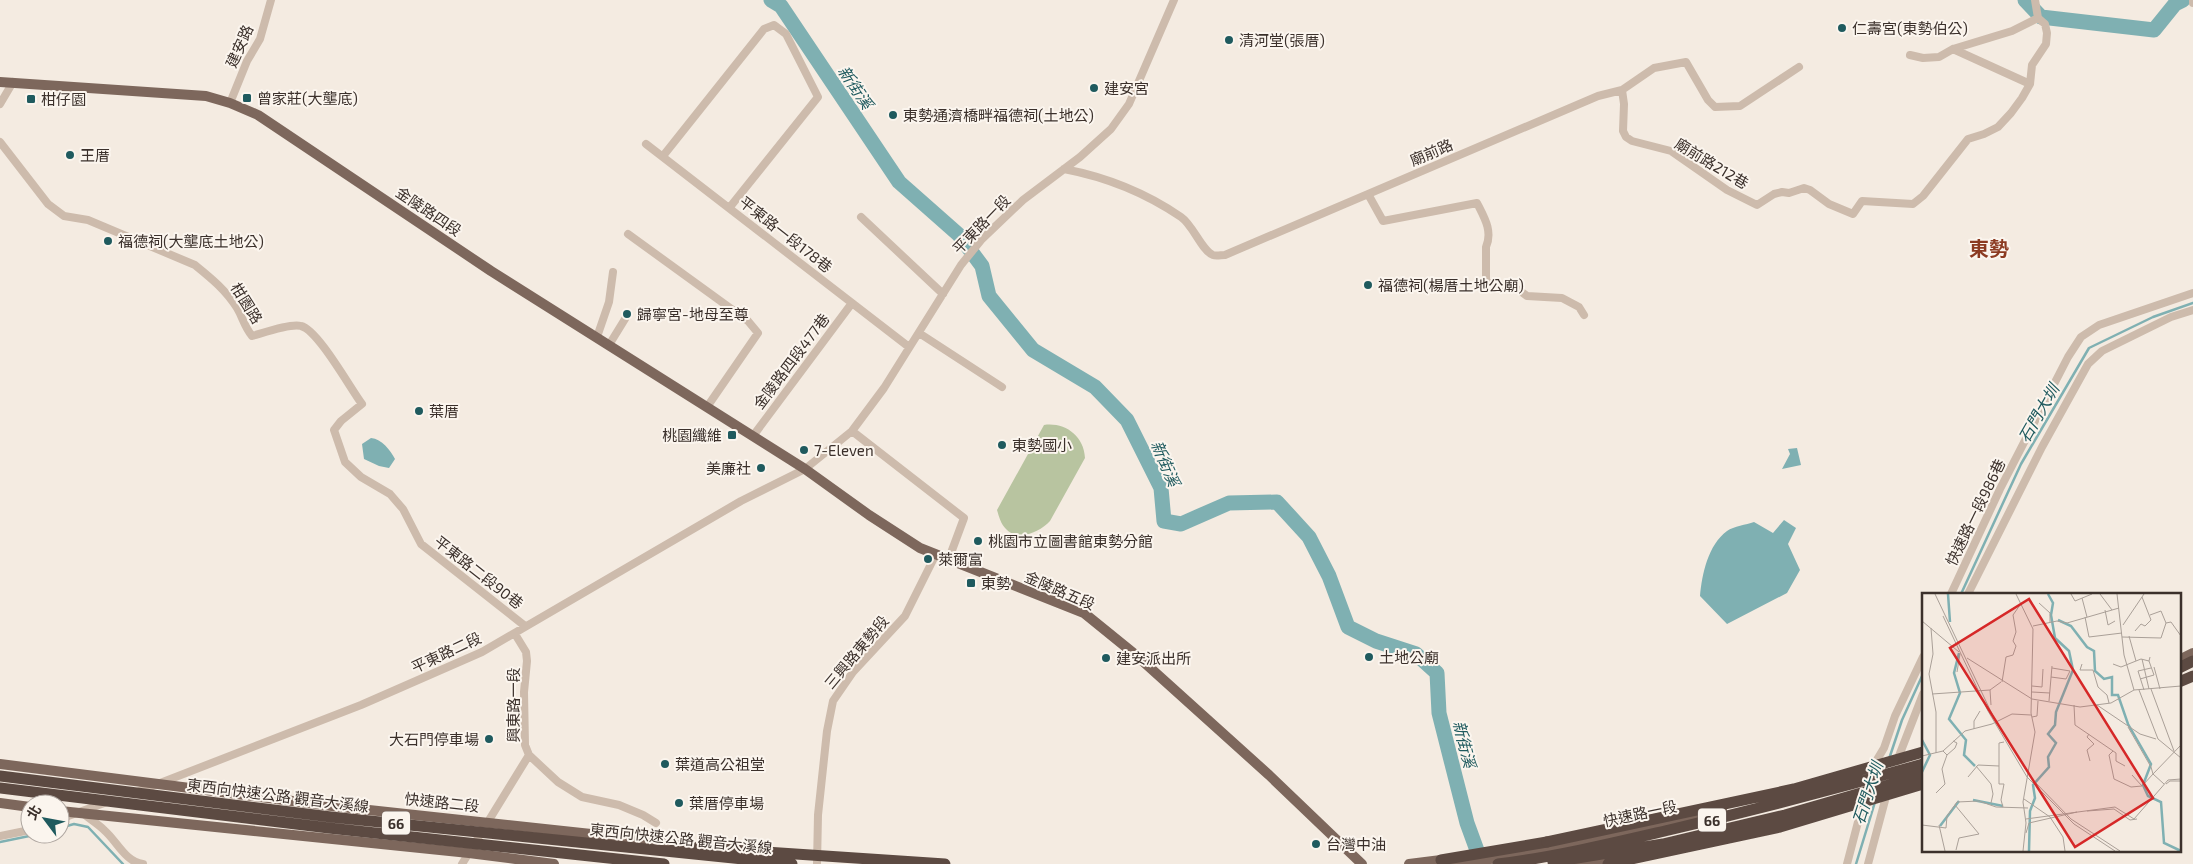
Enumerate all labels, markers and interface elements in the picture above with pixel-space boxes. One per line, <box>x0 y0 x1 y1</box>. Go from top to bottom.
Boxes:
place label: 仁壽宮(東勢伯公) <box>1852 19 1968 37</box>
street label: 建安路 <box>222 22 256 70</box>
marker: 仁壽宮(東勢伯公) <box>1836 22 1848 34</box>
place label: 清河堂(張厝) <box>1239 31 1325 49</box>
marker: 清河堂(張厝) <box>1223 34 1235 46</box>
water label: 新街溪 <box>835 62 878 114</box>
place label: 建安宮 <box>1104 79 1149 97</box>
marker: 建安宮 <box>1088 82 1100 94</box>
place label: 曾家莊(大壟底) <box>257 89 358 107</box>
place label: 柑仔園 <box>41 90 86 108</box>
marker: 曾家莊(大壟底) <box>241 92 253 104</box>
marker: 柑仔園 <box>25 93 37 105</box>
place label: 東勢通濟橋畔福德祠(土地公) <box>903 106 1094 124</box>
marker: 東勢通濟橋畔福德祠(土地公) <box>887 109 899 121</box>
street label: 廟前路212巷 <box>1672 134 1752 192</box>
street label: 廟前路 <box>1407 135 1455 169</box>
place label: 王厝 <box>80 146 110 164</box>
marker: 王厝 <box>64 149 76 161</box>
street label: 金陵路四段 <box>393 183 465 239</box>
street label: 平東路一段 <box>948 191 1014 257</box>
street label: 平東路一段178巷 <box>736 192 836 276</box>
place label: 福德祠(大壟底土地公) <box>118 232 264 250</box>
marker: 福德祠(大壟底土地公) <box>102 235 114 247</box>
district label: 東勢 <box>1969 236 2009 260</box>
place label: 福德祠(楊厝土地公廟) <box>1378 276 1524 294</box>
street label: 柑園路 <box>227 279 267 327</box>
marker: 福德祠(楊厝土地公廟) <box>1362 279 1374 291</box>
place label: 歸寧宮-地母至尊 <box>637 305 749 323</box>
marker: 歸寧宮-地母至尊 <box>621 308 633 320</box>
street label: 金陵路四段477巷 <box>749 310 833 412</box>
water label: 石門大圳 <box>2014 379 2063 445</box>
place label: 葉厝 <box>429 402 459 420</box>
marker: 葉厝 <box>413 405 425 417</box>
place label: 桃園纖維 <box>662 426 722 444</box>
marker: 桃園纖維 <box>726 429 738 441</box>
place label: 東勢國小 <box>1012 436 1072 454</box>
water label: 新街溪 <box>1148 437 1185 491</box>
marker: 東勢國小 <box>996 439 1008 451</box>
place label: 7-Eleven <box>814 441 874 459</box>
marker: 7-Eleven <box>798 444 810 456</box>
street label: 快速路一段986巷 <box>1941 456 2009 568</box>
place label: 美廉社 <box>706 459 751 477</box>
marker: 美廉社 <box>755 462 767 474</box>
street label: 平東路二段90巷 <box>431 532 527 612</box>
place label: 桃園市立圖書館東勢分館 <box>988 532 1153 550</box>
marker: 桃園市立圖書館東勢分館 <box>972 535 984 547</box>
place label: 萊爾富 <box>938 550 983 568</box>
marker: 萊爾富 <box>922 553 934 565</box>
street label: 金陵路五段 <box>1022 567 1098 613</box>
place label: 東勢 <box>981 574 1011 592</box>
marker: 東勢 <box>965 577 977 589</box>
inset map <box>1922 593 2180 852</box>
street label: 三興路東勢段 <box>820 612 892 692</box>
street label: 平東路二段 <box>408 628 484 676</box>
place label: 土地公廟 <box>1379 648 1439 666</box>
place label: 建安派出所 <box>1116 649 1191 667</box>
marker: 土地公廟 <box>1363 651 1375 663</box>
marker: 建安派出所 <box>1100 652 1112 664</box>
street label: 興東路一段 <box>504 667 522 743</box>
water label: 新街溪 <box>1450 718 1481 772</box>
place label: 大石門停車場 <box>389 730 479 748</box>
marker: 大石門停車場 <box>483 733 495 745</box>
place label: 葉道高公祖堂 <box>675 755 765 773</box>
marker: 葉道高公祖堂 <box>659 758 671 770</box>
water label: 石門大圳 <box>1848 758 1887 826</box>
street label: 東西向快速公路 觀音大溪線 <box>186 775 370 815</box>
street label: 快速路二段 <box>404 789 480 815</box>
north arrow <box>20 794 70 844</box>
place label: 葉厝停車場 <box>689 794 764 812</box>
street label: 快速路一段 <box>1601 796 1679 830</box>
marker: 葉厝停車場 <box>673 797 685 809</box>
text: 北 <box>23 801 44 822</box>
road number: 66 <box>1698 808 1726 832</box>
road number: 66 <box>382 811 410 834</box>
street label: 東西向快速公路 觀音大溪線 <box>589 819 773 857</box>
place label: 台灣中油 <box>1326 835 1386 853</box>
marker: 台灣中油 <box>1310 838 1322 850</box>

